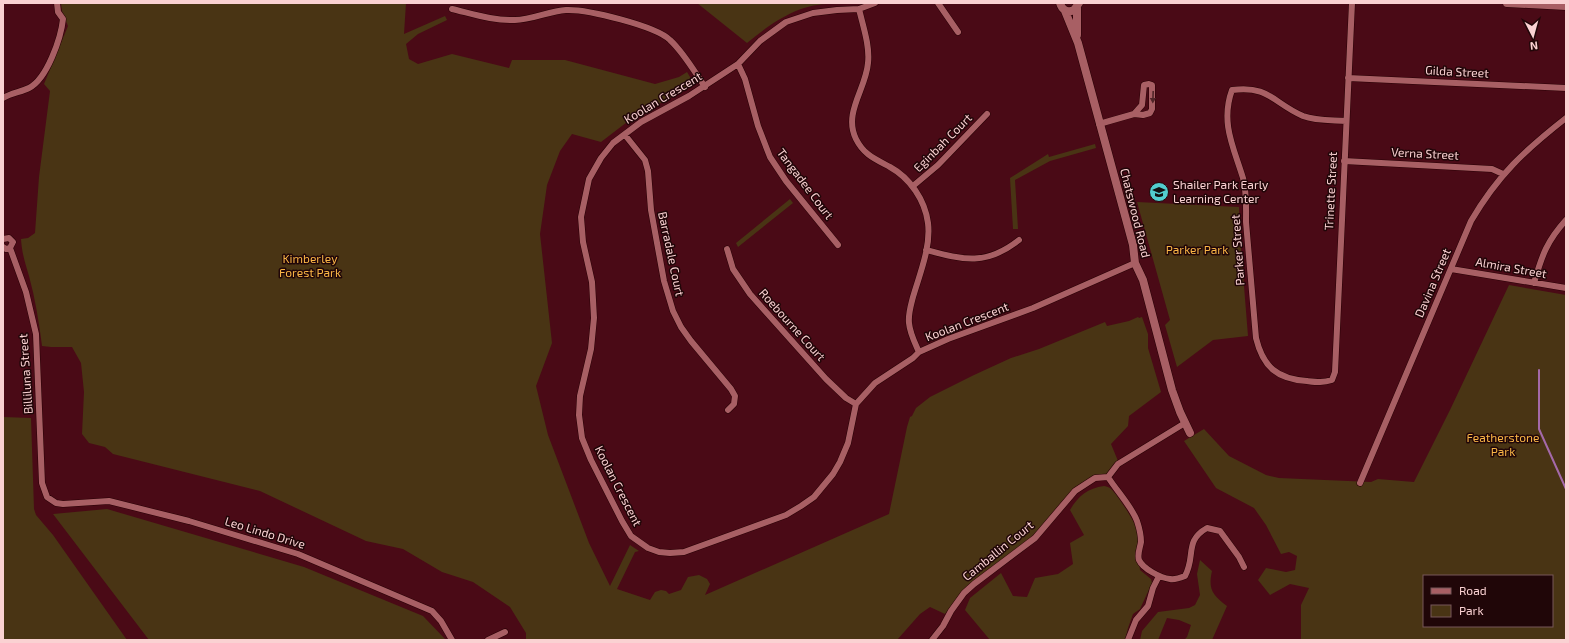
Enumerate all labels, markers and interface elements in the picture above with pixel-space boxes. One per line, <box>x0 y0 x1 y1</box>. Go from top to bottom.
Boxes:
north arrow <box>1513 16 1553 56</box>
text: N <box>1529 40 1539 53</box>
street label: Gilda Street <box>1425 62 1490 80</box>
street label: Koolan Crescent <box>621 68 704 126</box>
one-way arrow <box>1150 91 1156 104</box>
street label: Eginbah Court <box>910 110 975 174</box>
street label: Verna Street <box>1391 144 1460 162</box>
street label: Tangadee Court <box>775 145 837 222</box>
street label: Trinette Street <box>1321 151 1339 231</box>
street label: Chatswood Road <box>1118 167 1154 259</box>
place label: Shailer Park Early Learning Center <box>1173 177 1269 205</box>
school or university icon: Shailer Park Early Learning Center <box>1148 181 1170 203</box>
street label: Barradale Court <box>656 210 688 298</box>
street label: Parker Street <box>1227 214 1246 286</box>
park label: Parker Park <box>1166 242 1228 256</box>
street label: Davina Street <box>1411 246 1453 319</box>
park label: Kimberley Forest Park <box>279 251 341 279</box>
street label: Almira Street <box>1475 254 1548 280</box>
street label: Roebourne Court <box>757 285 829 363</box>
street label: Koolan Crescent <box>923 299 1011 343</box>
street label: Billiluna Street <box>15 333 35 415</box>
park label: Featherstone Park <box>1466 430 1540 458</box>
street label: Koolan Crescent <box>593 443 645 528</box>
street label: Leo Lindo Drive <box>224 513 307 551</box>
street label: Camballin Court <box>959 517 1036 583</box>
legend <box>1423 575 1553 627</box>
text: Road <box>1459 583 1487 597</box>
text: Park <box>1459 603 1484 617</box>

